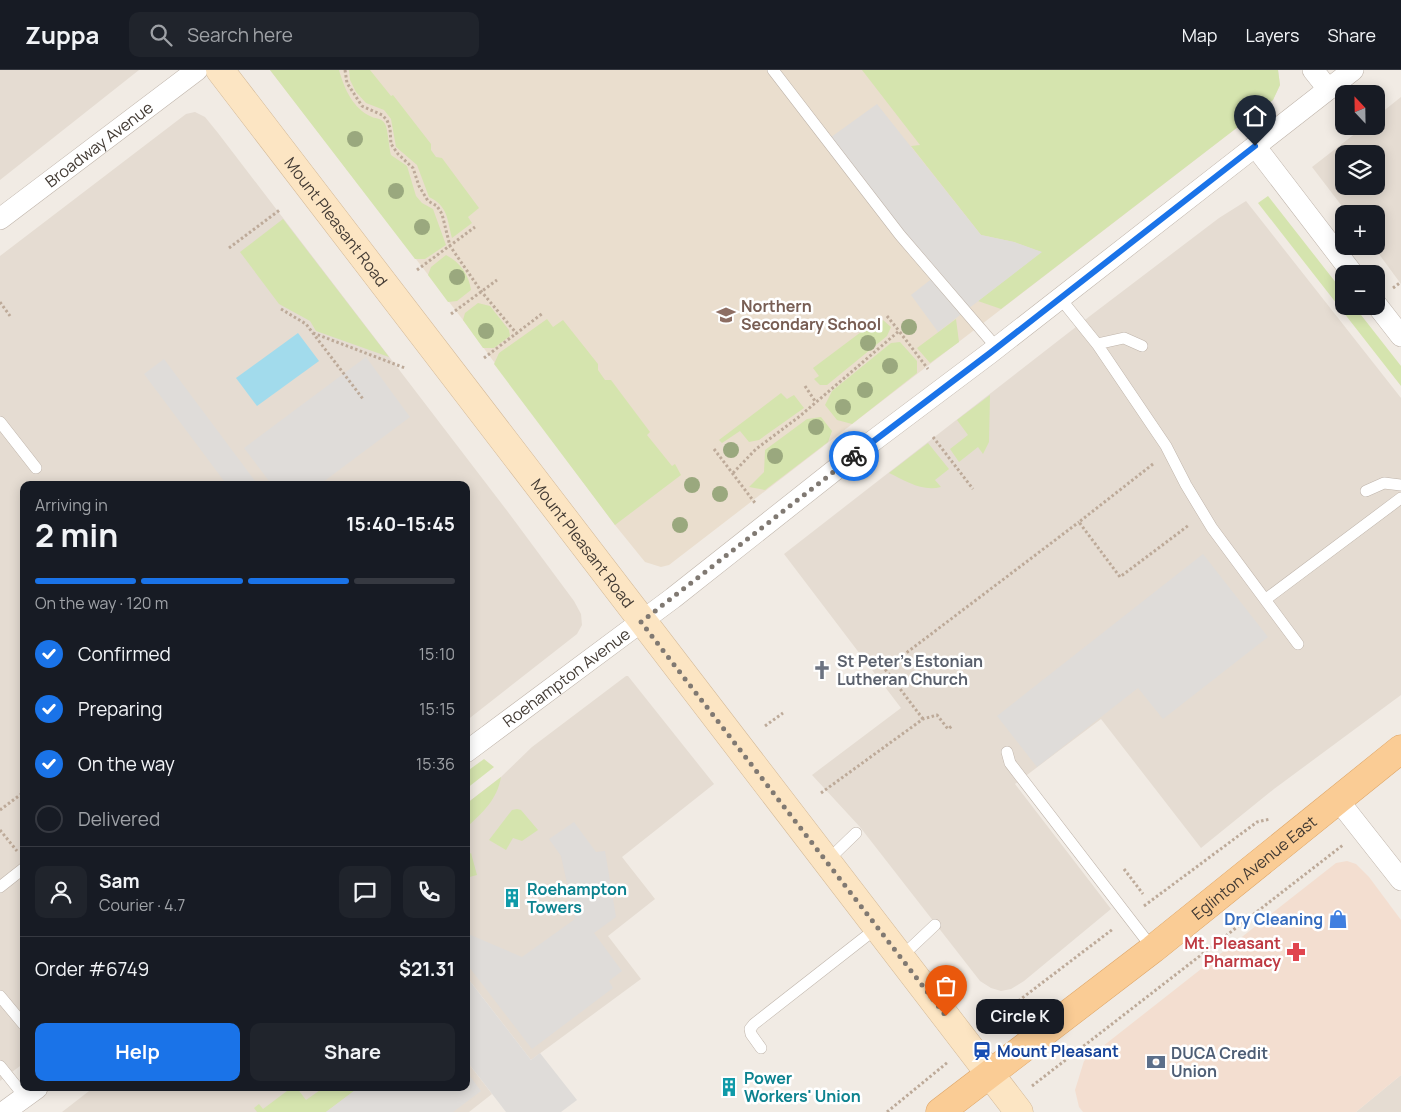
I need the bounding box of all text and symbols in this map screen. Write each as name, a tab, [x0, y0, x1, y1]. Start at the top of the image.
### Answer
search box	[129, 12, 479, 57]
text: Zuppa	[25, 18, 99, 51]
icon: search	[147, 21, 175, 49]
text: Search here	[187, 22, 293, 48]
text: Map	[1182, 23, 1217, 47]
text: Layers	[1245, 23, 1299, 47]
text: Share	[1327, 23, 1376, 47]
north arrow	[1335, 85, 1385, 135]
map controls	[1335, 85, 1385, 315]
pin	[1234, 95, 1276, 146]
street label: Broadway Avenue	[40, 96, 157, 192]
icon: home	[1241, 102, 1269, 130]
button: layers	[1335, 145, 1385, 195]
street label: Mount Pleasant Road	[280, 152, 393, 291]
button: +	[1335, 205, 1385, 255]
button: −	[1335, 265, 1385, 315]
place label: Northern Secondary School	[741, 295, 881, 335]
school or university icon: Northern Secondary School	[715, 304, 737, 326]
courier	[829, 431, 879, 481]
icon: bike	[840, 442, 868, 470]
street label: Mount Pleasant Road	[526, 474, 639, 612]
text: Arriving in	[35, 494, 108, 516]
text: 15:40–15:45	[346, 511, 455, 537]
text: 2 min	[35, 513, 118, 557]
text: On the way · 120 m	[35, 592, 168, 614]
street label: Roehampton Avenue	[498, 623, 634, 732]
icon: check	[35, 640, 63, 668]
text: Confirmed	[78, 641, 171, 667]
text: 15:10	[419, 643, 455, 665]
place label: St Peter's Estonian Lutheran Church	[837, 650, 983, 690]
church icon: St Peter's Estonian Lutheran Church	[811, 659, 833, 681]
icon: check	[35, 695, 63, 723]
text: Preparing	[78, 696, 163, 722]
text: 15:15	[419, 698, 455, 720]
icon: check	[35, 750, 63, 778]
text: On the way	[78, 751, 175, 777]
text: 15:36	[416, 753, 455, 775]
text: Delivered	[78, 806, 160, 832]
street label: Eglinton Avenue East	[1187, 810, 1321, 925]
button: person	[35, 866, 87, 918]
button: chat	[339, 866, 391, 918]
button: phone	[403, 866, 455, 918]
text: Sam	[99, 868, 140, 894]
place label: Roehampton Towers	[527, 878, 627, 918]
building icon: Roehampton Towers	[501, 887, 523, 909]
text: Courier · 4.7	[99, 894, 185, 916]
place label: Dry Cleaning	[1224, 908, 1323, 930]
shop icon: Dry Cleaning	[1327, 908, 1349, 930]
place label: Mt. Pleasant Pharmacy	[1184, 932, 1281, 972]
pharmacy icon: Mt. Pleasant Pharmacy	[1285, 941, 1307, 963]
text: Order #6749	[35, 956, 149, 982]
text: $21.31	[399, 956, 455, 982]
pin	[925, 965, 967, 1016]
icon: bag	[932, 972, 960, 1000]
callout: Circle K	[976, 998, 1064, 1034]
text: Circle K	[990, 1005, 1050, 1027]
button: Help	[35, 1023, 240, 1081]
button: Share	[250, 1023, 455, 1081]
station icon: Mount Pleasant	[971, 1040, 993, 1062]
place label: Mount Pleasant	[997, 1040, 1119, 1062]
place label: DUCA Credit Union	[1171, 1042, 1268, 1082]
bank icon: DUCA Credit Union	[1145, 1051, 1167, 1073]
place label: Power Workers' Union	[744, 1067, 861, 1107]
building icon: Power Workers' Union	[718, 1076, 740, 1098]

